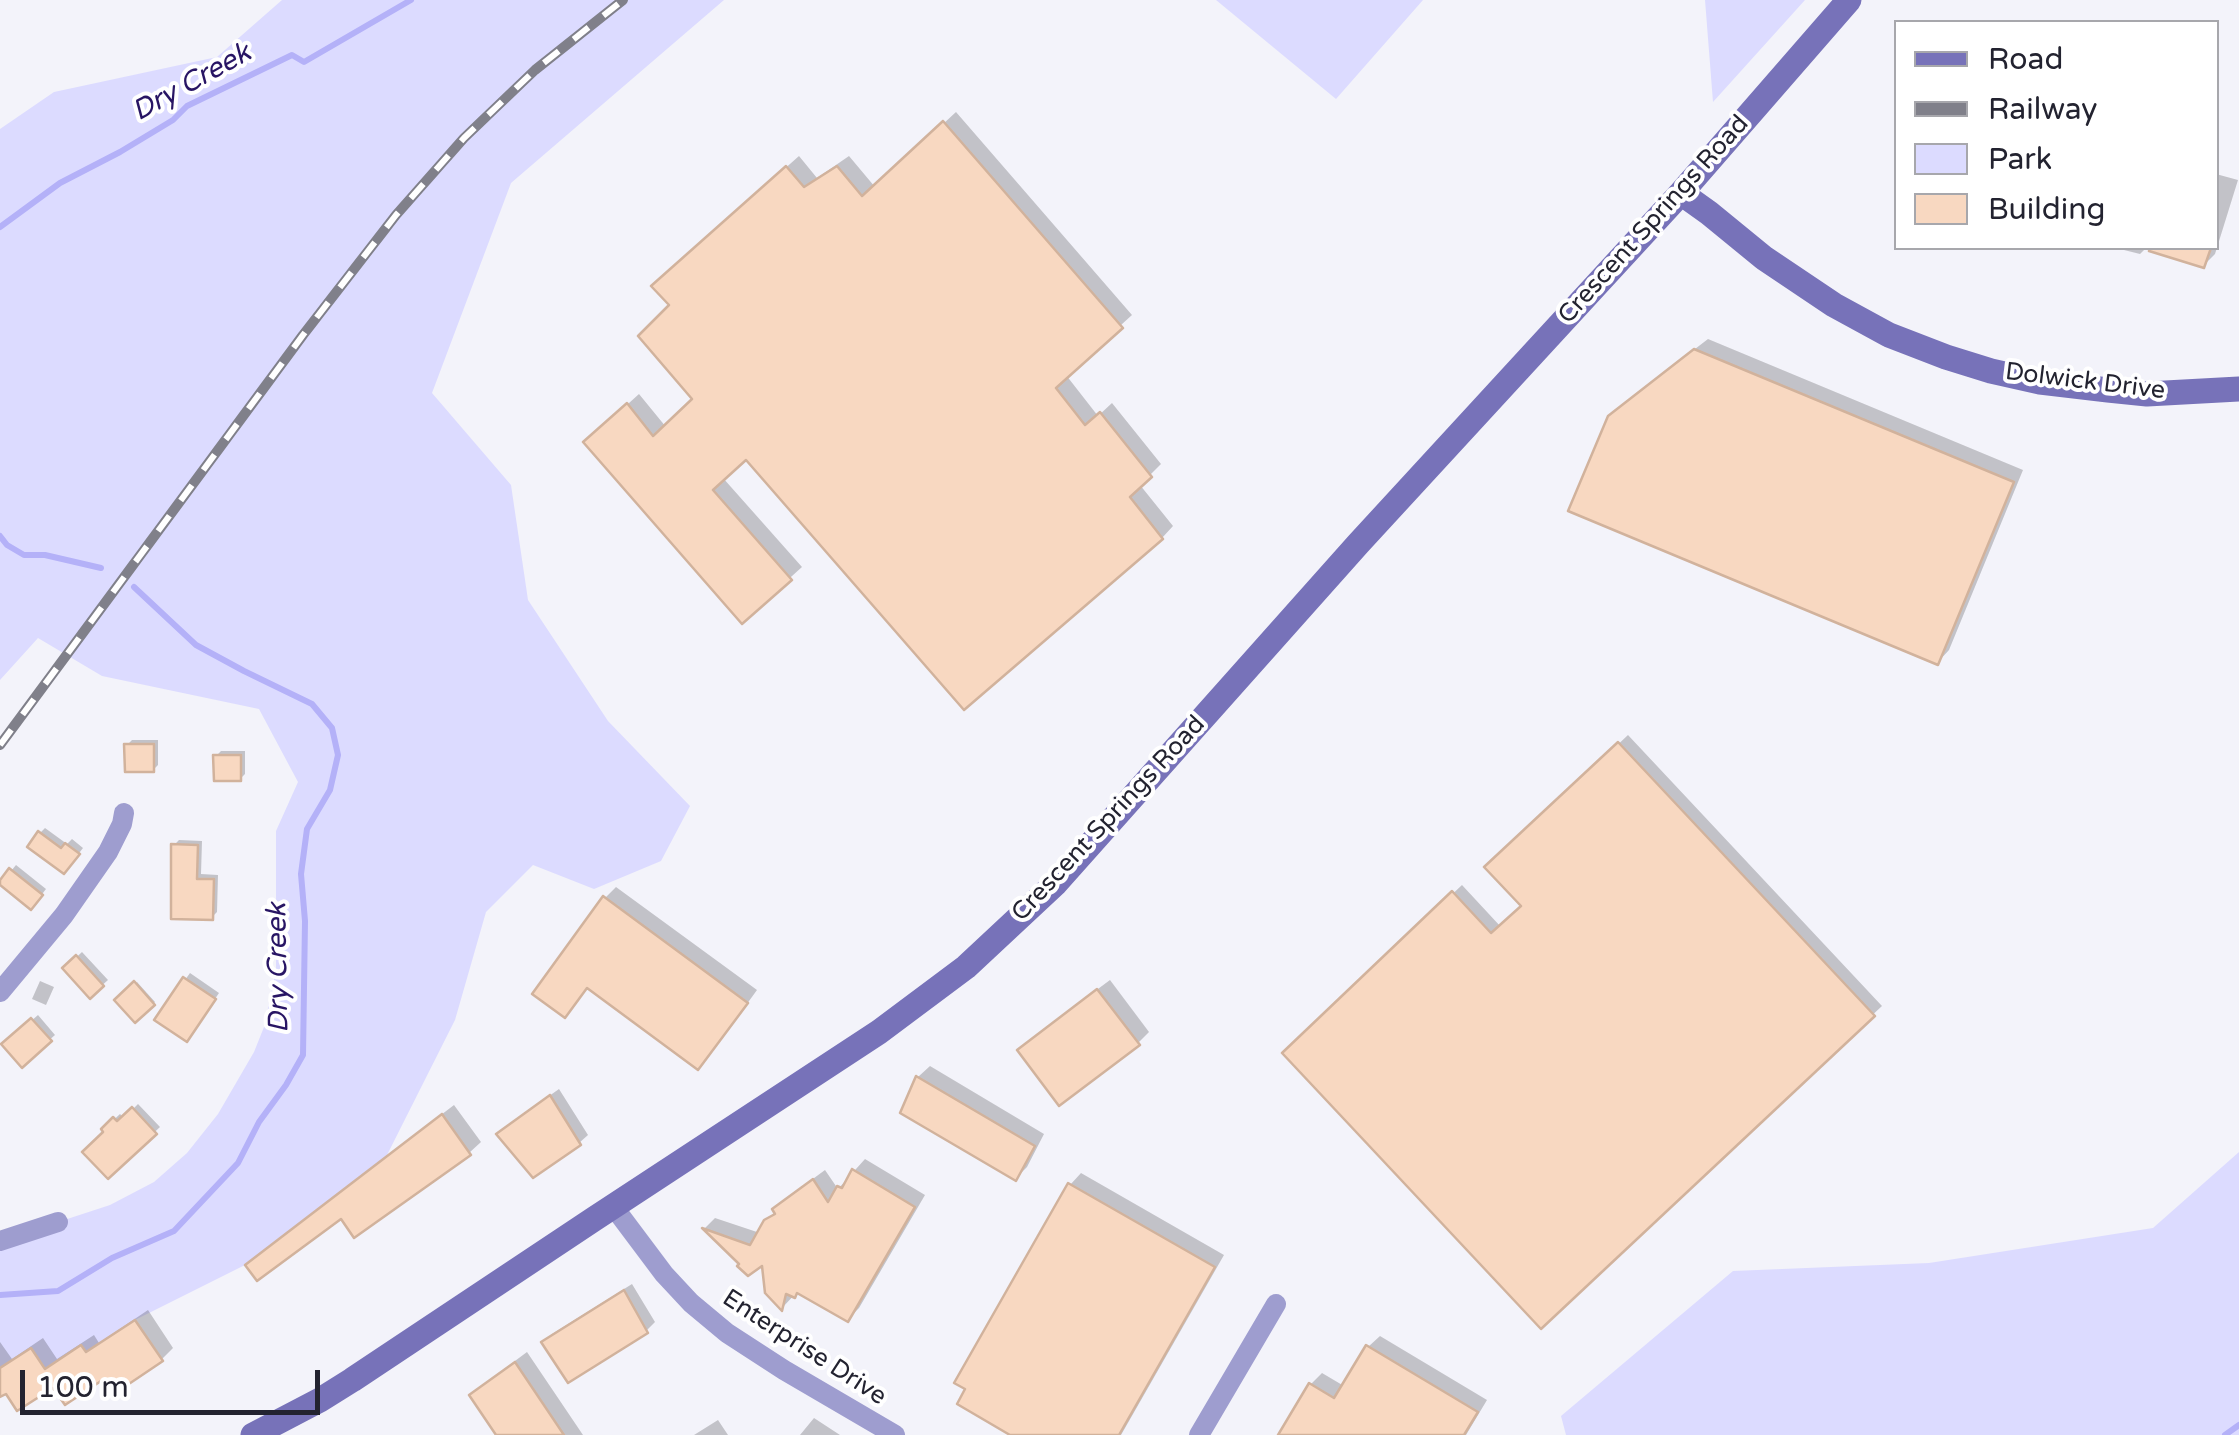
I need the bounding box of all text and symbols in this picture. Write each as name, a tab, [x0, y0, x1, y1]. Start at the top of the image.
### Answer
legend	[1894, 20, 2219, 250]
water label: Dry Creek	[127, 37, 257, 129]
text: Road	[1988, 41, 2063, 78]
text: Railway	[1988, 91, 2097, 128]
street label: Crescent Springs Road	[1553, 110, 1755, 330]
text: Park	[1988, 141, 2052, 178]
text: Building	[1988, 191, 2105, 228]
street label: Dolwick Drive	[2003, 357, 2167, 407]
street label: Crescent Springs Road	[1006, 710, 1212, 928]
water label: Dry Creek	[261, 903, 297, 1033]
street label: Enterprise Drive	[716, 1284, 892, 1412]
scale bar	[25, 1350, 325, 1412]
text: 100 m	[37, 1369, 129, 1406]

